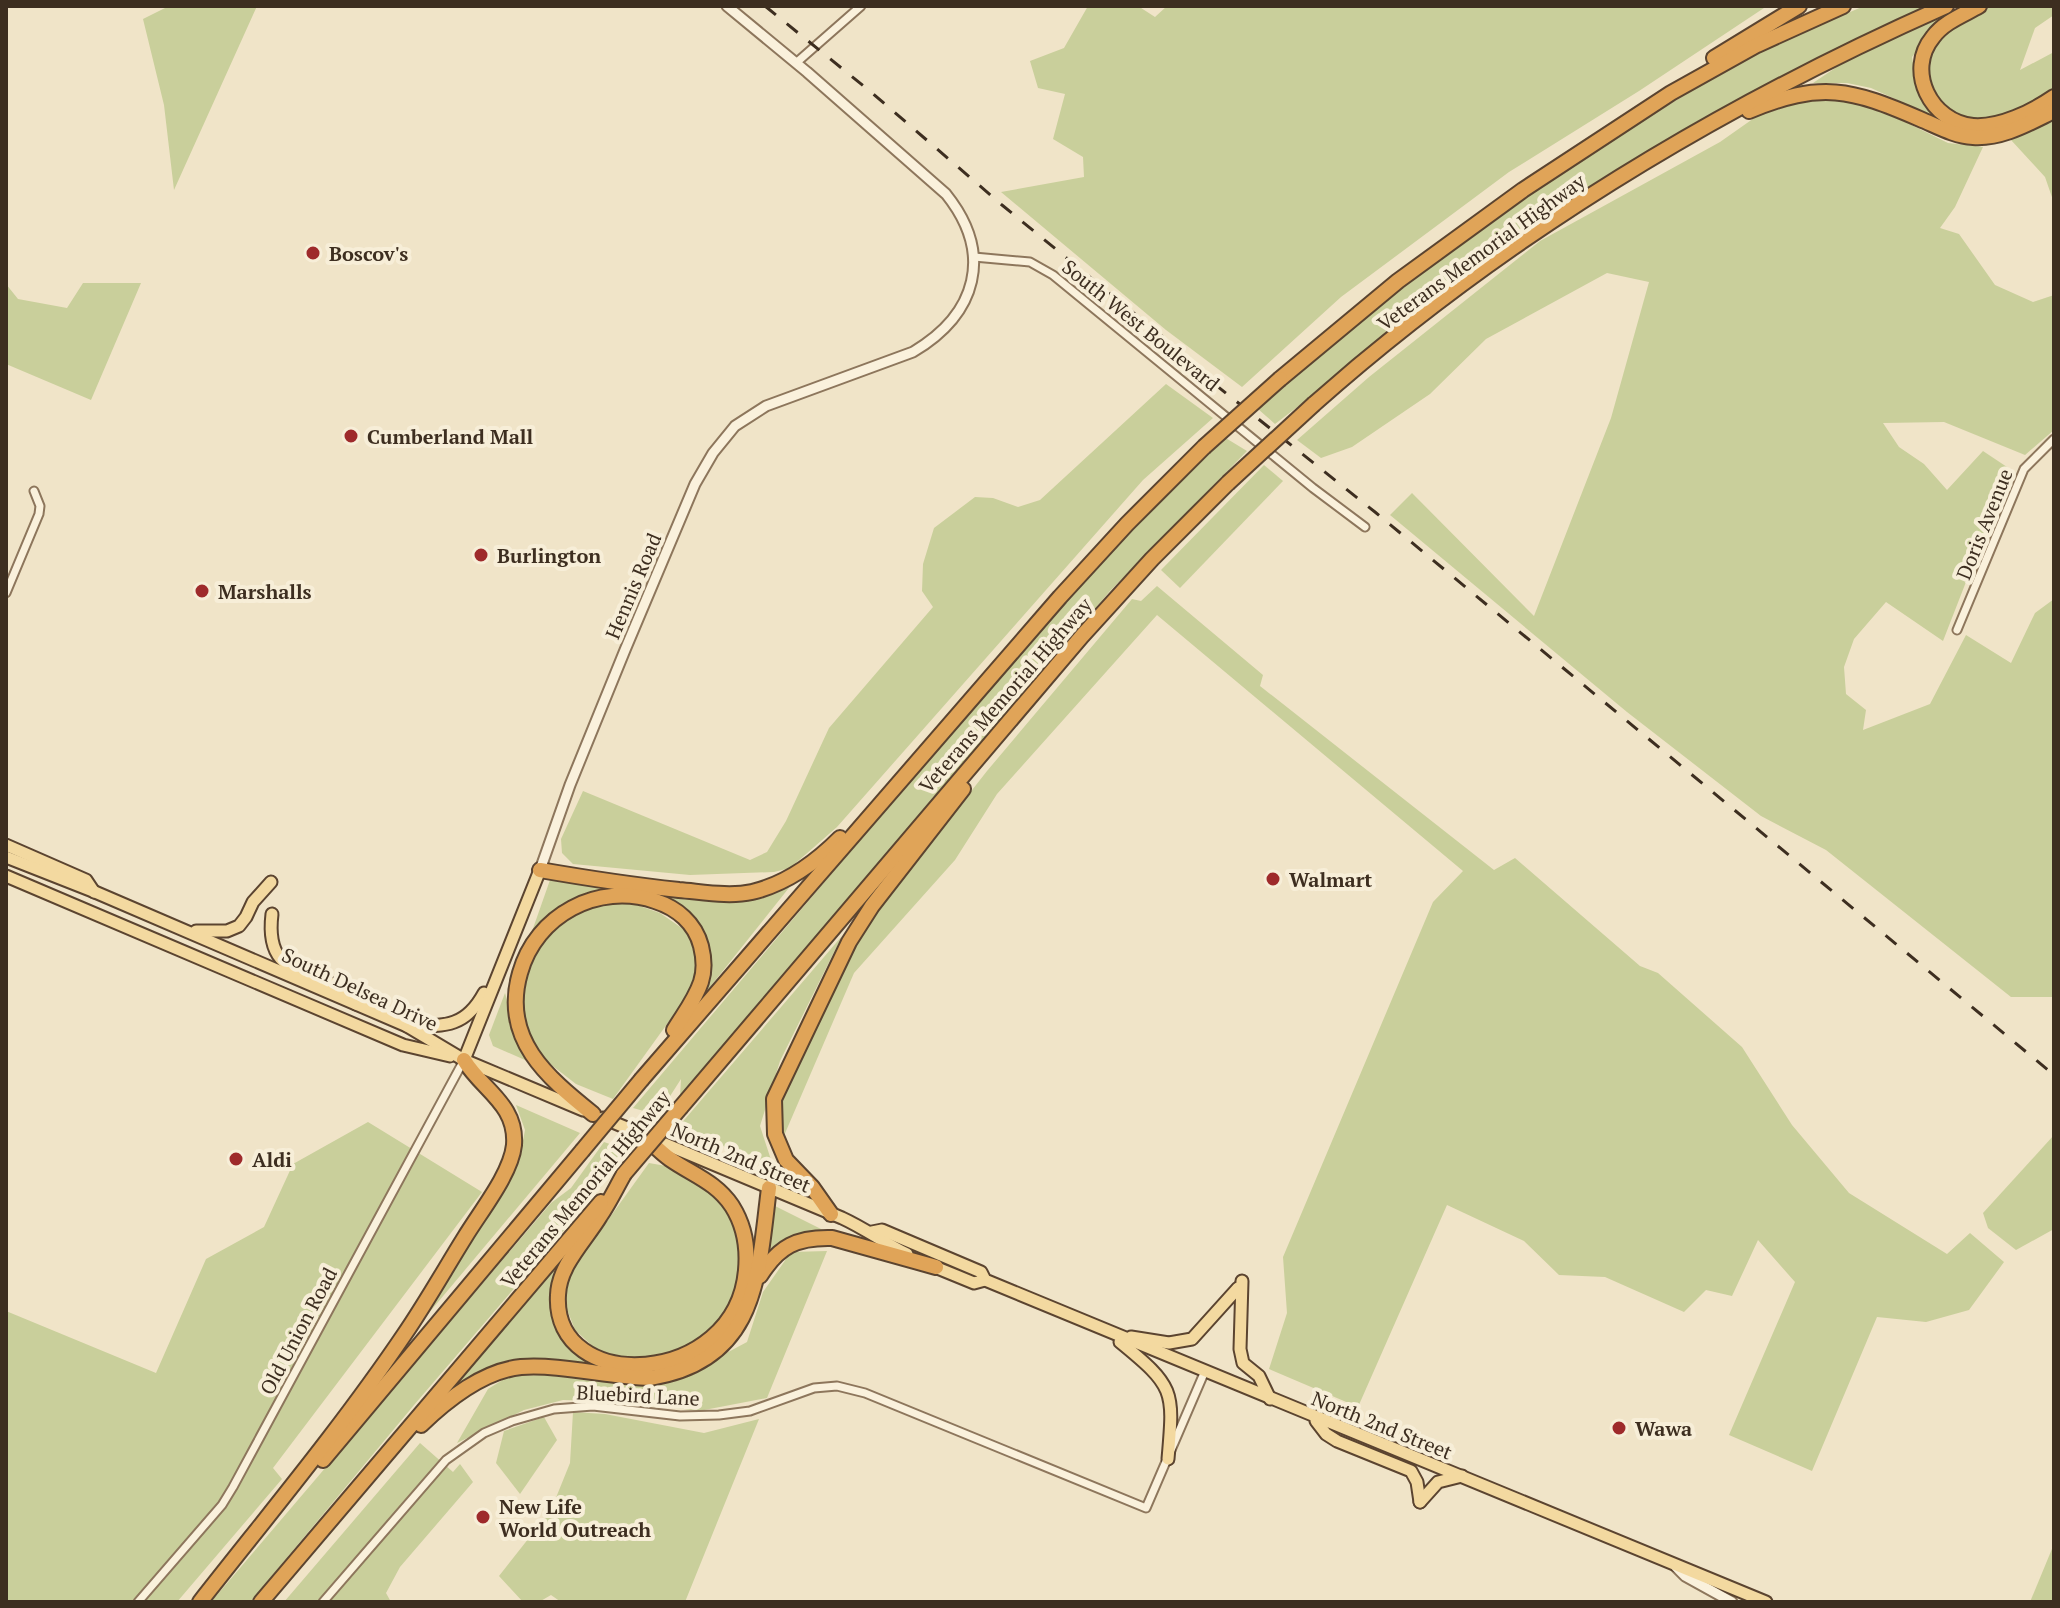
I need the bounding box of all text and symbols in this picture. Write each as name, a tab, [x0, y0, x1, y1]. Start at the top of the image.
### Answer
street label: Veterans Memorial Highway	[1372, 167, 1591, 337]
place label: Boscov's	[329, 240, 408, 267]
marker: Boscov's	[304, 244, 322, 262]
street label: South West Boulevard	[1057, 253, 1225, 397]
place label: Cumberland Mall	[367, 423, 533, 450]
marker: Cumberland Mall	[342, 427, 360, 445]
street label: Doris Avenue	[1949, 464, 2019, 584]
street label: Hennis Road	[599, 529, 667, 643]
place label: Burlington	[497, 542, 601, 569]
marker: Burlington	[472, 546, 490, 564]
place label: Marshalls	[218, 578, 312, 605]
marker: Marshalls	[193, 582, 211, 600]
street label: Veterans Memorial Highway	[913, 591, 1098, 798]
place label: Walmart	[1289, 866, 1372, 893]
marker: Walmart	[1264, 870, 1282, 888]
street label: South Delsea Drive	[278, 941, 442, 1037]
street label: Veterans Memorial Highway	[494, 1084, 676, 1294]
street label: North 2nd Street	[667, 1115, 816, 1199]
place label: Aldi	[252, 1146, 292, 1173]
marker: Aldi	[227, 1150, 245, 1168]
street label: Old Union Road	[253, 1263, 343, 1399]
street label: Bluebird Lane	[576, 1378, 700, 1412]
street label: North 2nd Street	[1308, 1385, 1457, 1466]
place label: Wawa	[1635, 1415, 1692, 1442]
marker: Wawa	[1610, 1419, 1628, 1437]
place label: New Life World Outreach	[499, 1493, 651, 1543]
marker: New Life World Outreach	[474, 1508, 492, 1526]

